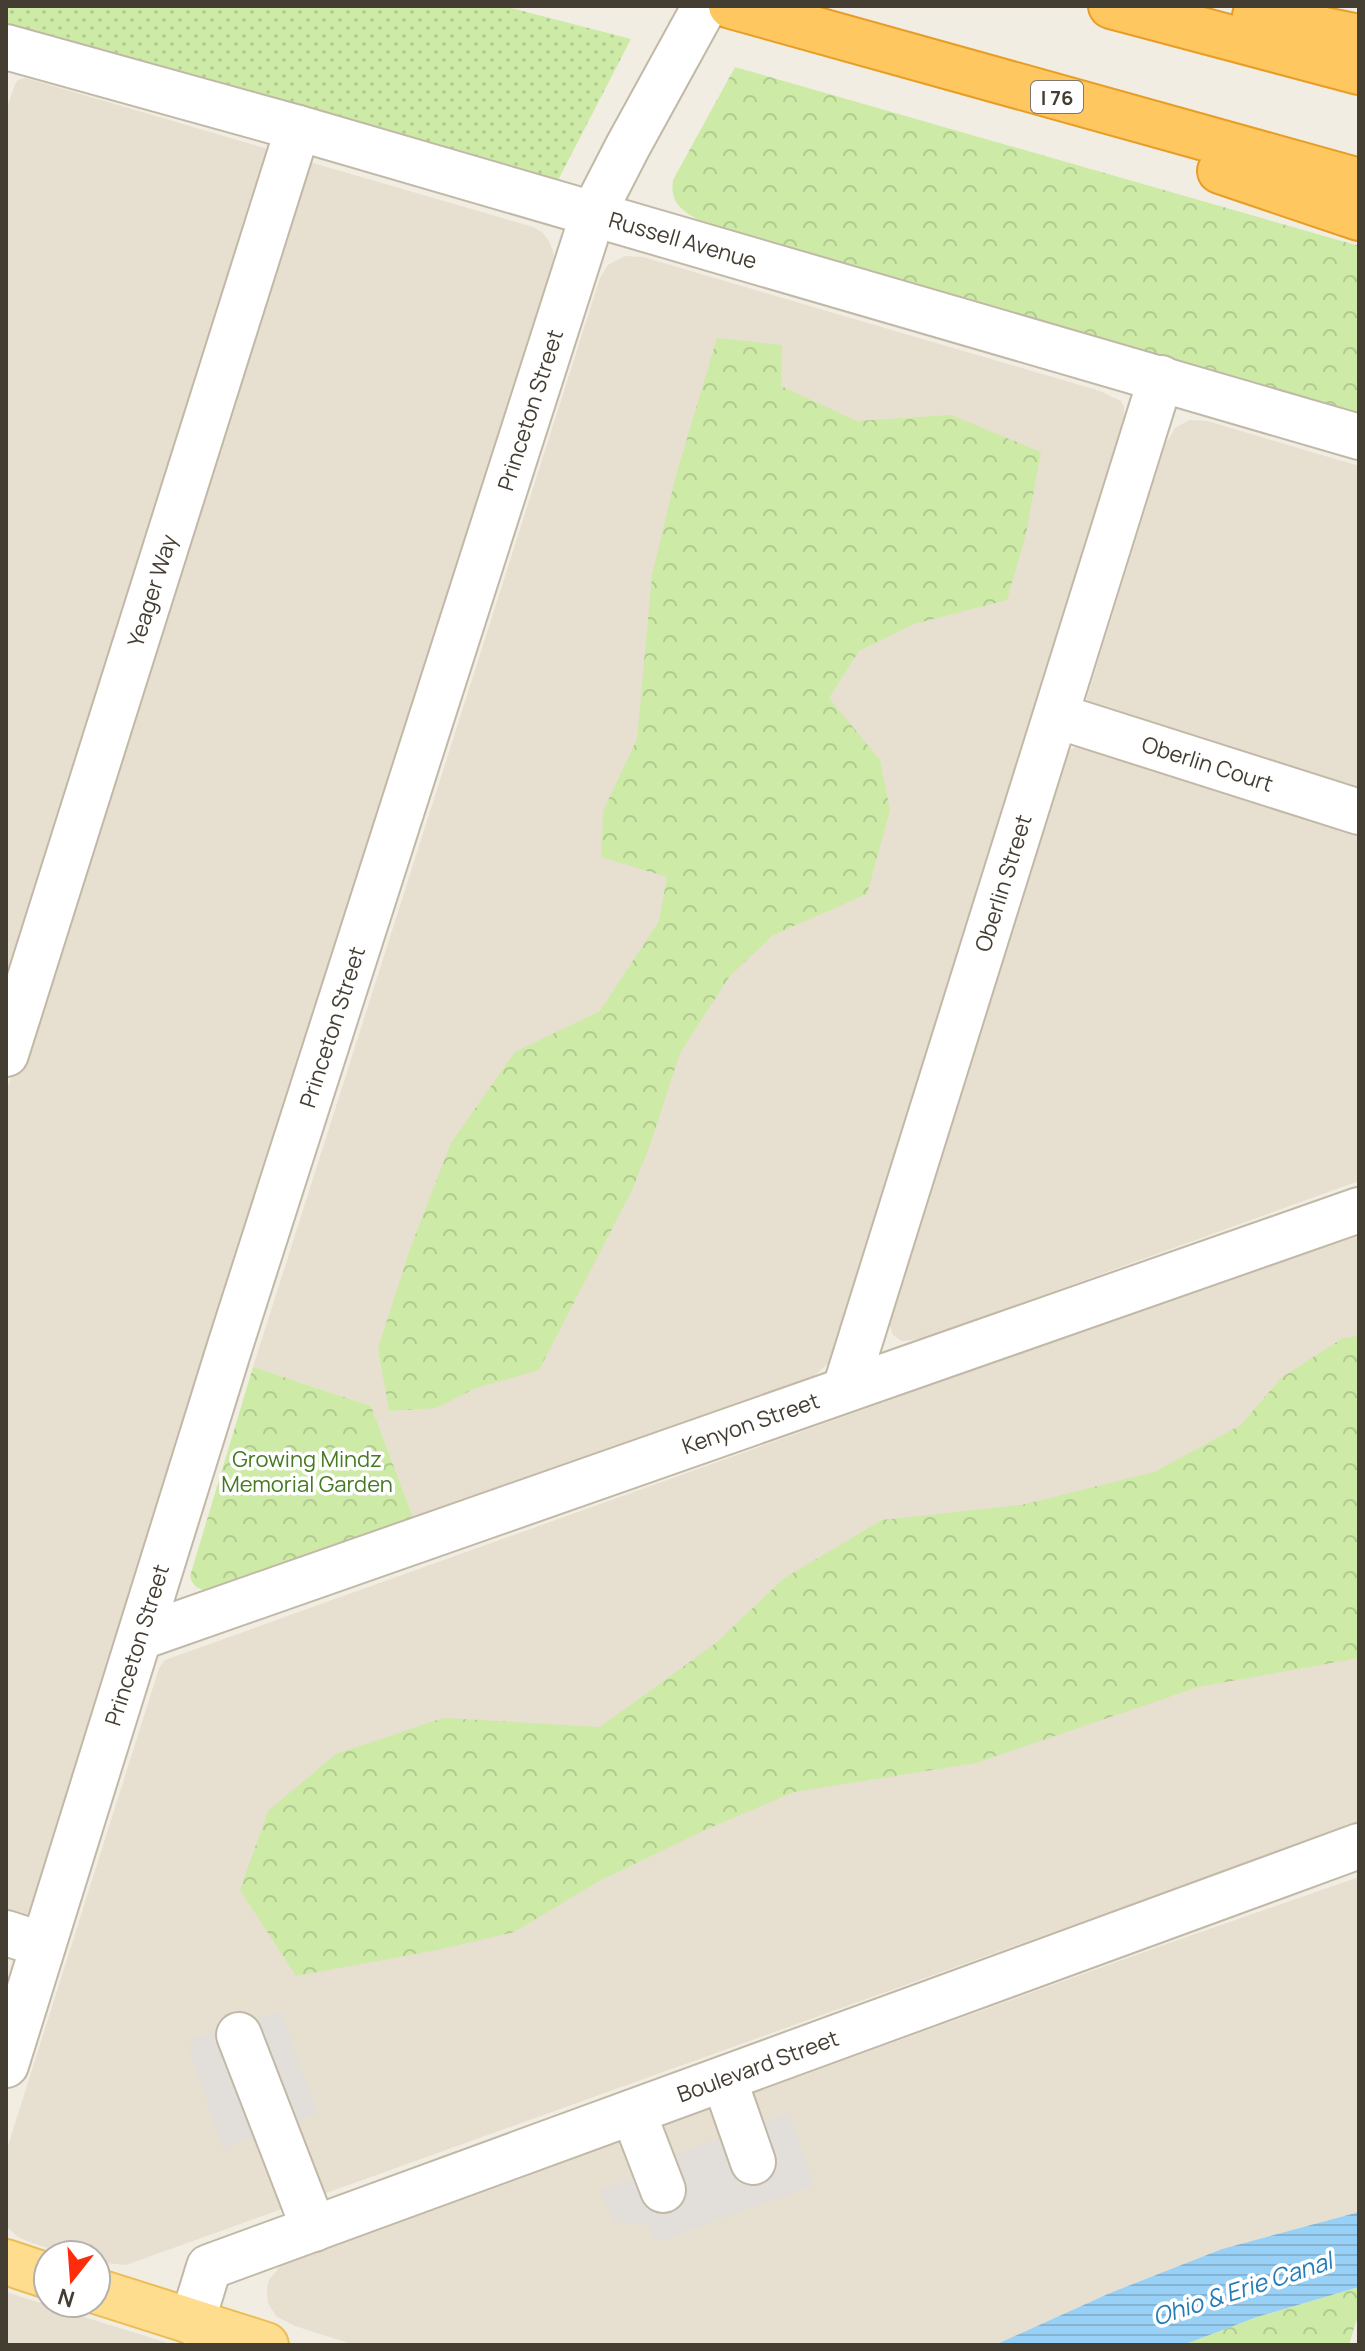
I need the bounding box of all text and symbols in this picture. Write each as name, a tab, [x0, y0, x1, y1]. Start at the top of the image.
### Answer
road number: I 76	[1031, 81, 1083, 113]
street label: Russell Avenue	[605, 204, 761, 276]
street label: Princeton Street	[490, 325, 570, 494]
street label: Yeager Way	[120, 530, 184, 650]
street label: Oberlin Court	[1138, 729, 1277, 799]
street label: Oberlin Street	[968, 811, 1039, 955]
street label: Princeton Street	[292, 943, 372, 1111]
street label: Kenyon Street	[678, 1385, 824, 1461]
park label: Growing Mindz Memorial Garden	[221, 1444, 393, 1499]
street label: Princeton Street	[98, 1560, 176, 1729]
street label: Boulevard Street	[673, 2023, 843, 2109]
north arrow	[32, 2239, 112, 2319]
water label: Ohio & Erie Canal	[1148, 2242, 1339, 2333]
text: N	[54, 2281, 78, 2315]

